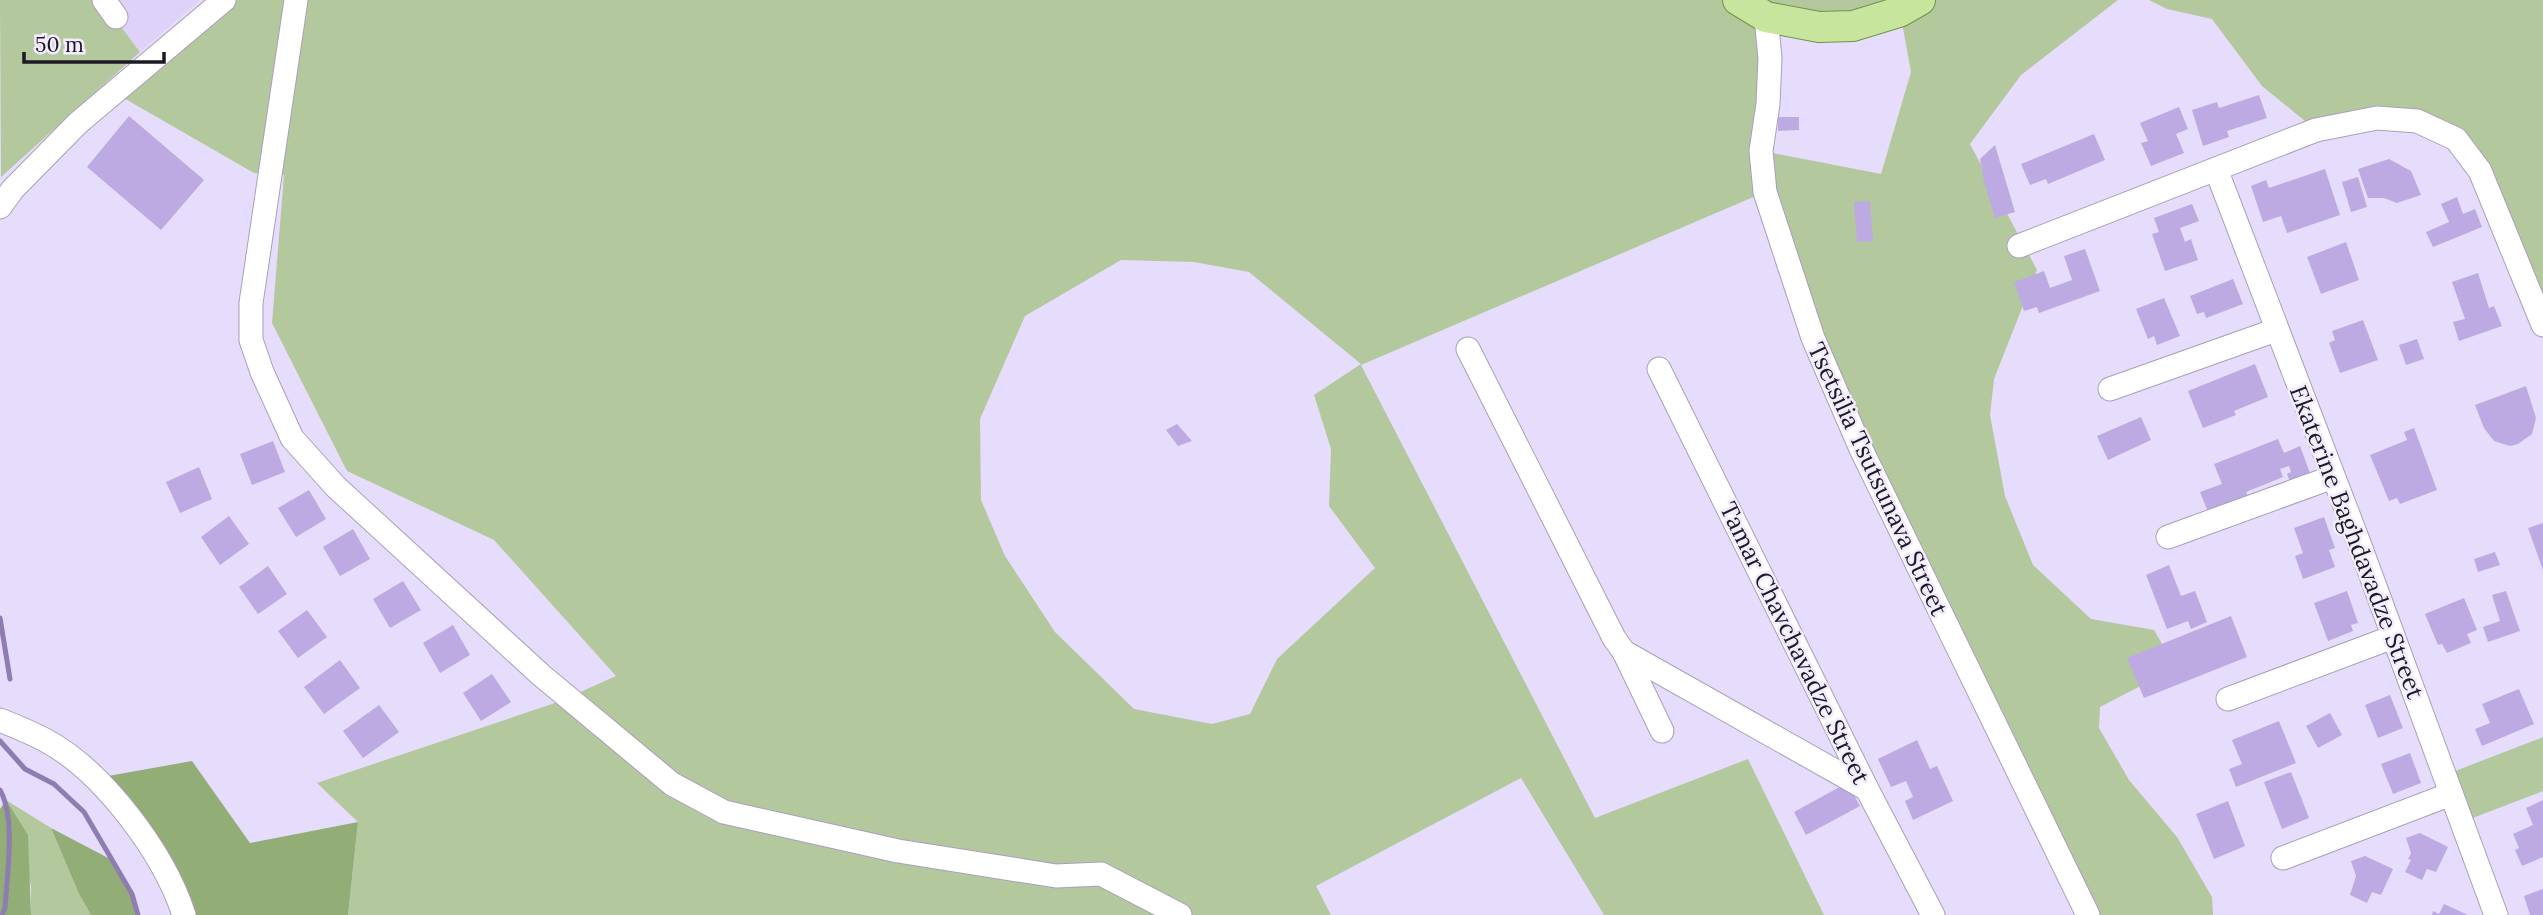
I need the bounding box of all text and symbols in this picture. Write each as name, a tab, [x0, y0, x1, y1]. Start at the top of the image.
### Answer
scale bar	[24, 21, 164, 65]
text: 50 m	[35, 31, 84, 58]
street label: Tsetsilia Tsutsunava Street	[1801, 337, 1955, 621]
street label: Ekaterine Baghdavadze Street	[2283, 381, 2431, 704]
street label: Tamar Chavchavadze Street	[1713, 497, 1877, 790]

